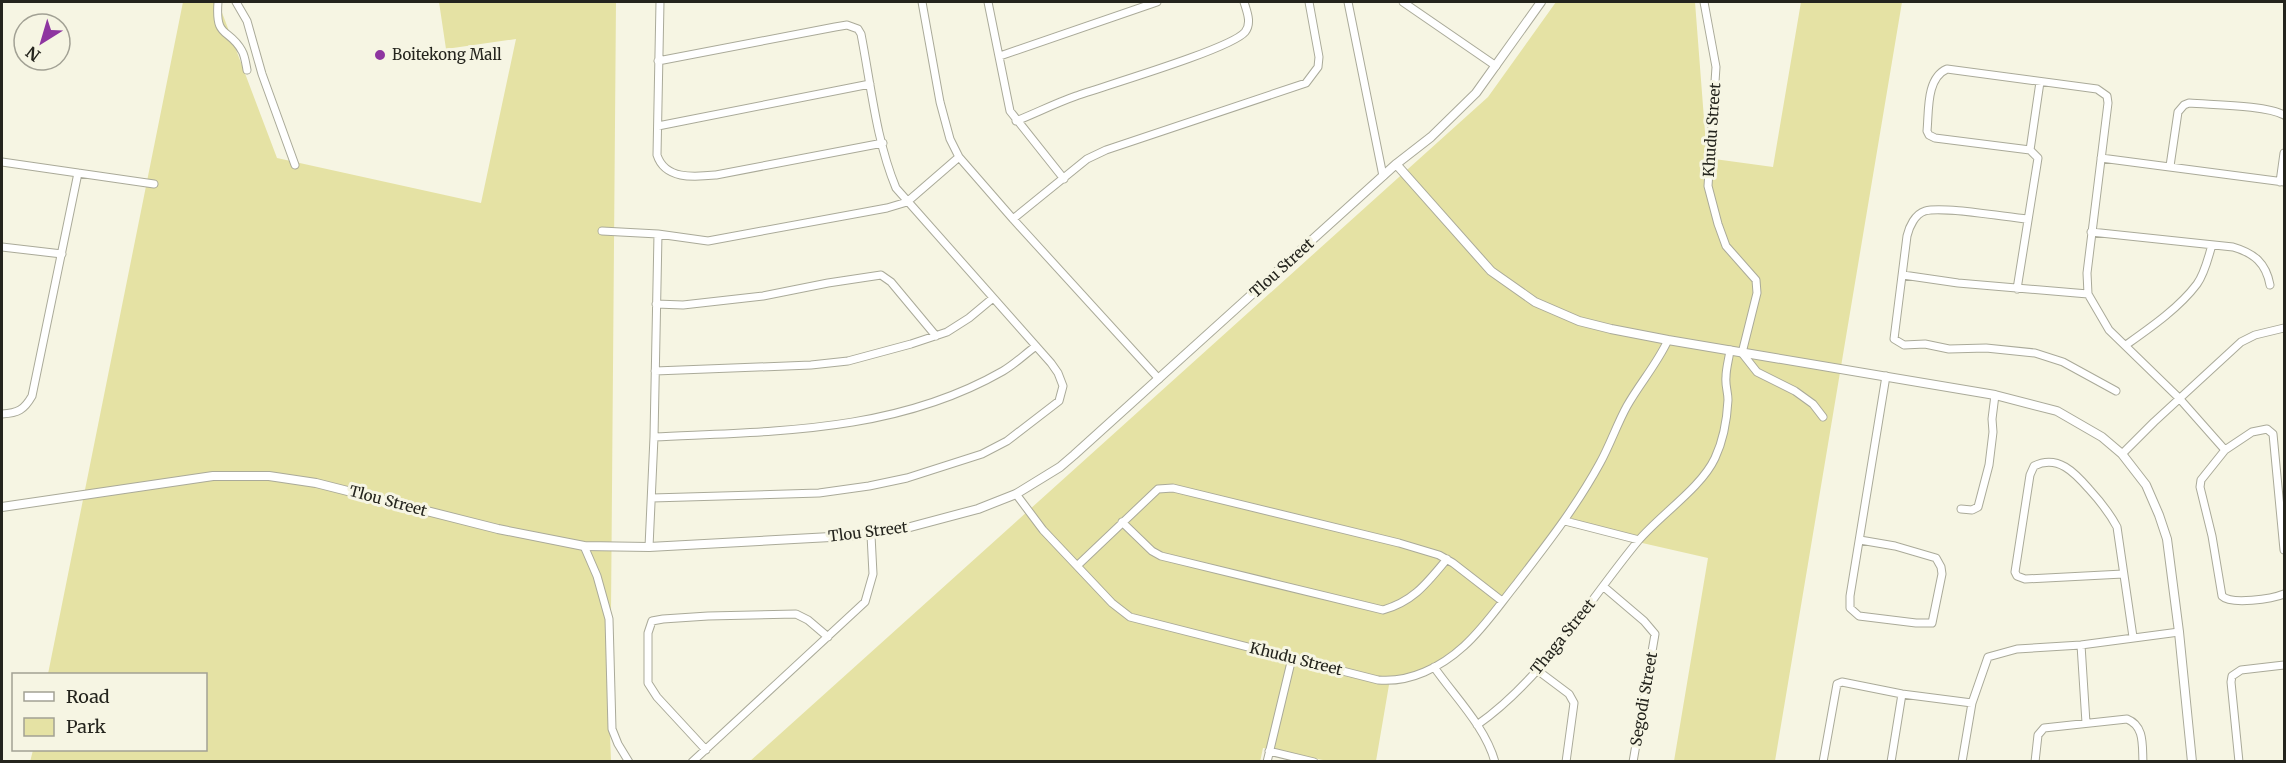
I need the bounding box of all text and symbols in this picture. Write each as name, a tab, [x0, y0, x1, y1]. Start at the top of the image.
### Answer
north arrow	[12, 12, 72, 72]
text: N	[22, 42, 44, 66]
place label: Boitekong Mall	[392, 45, 502, 64]
marker: Boitekong Mall	[373, 48, 387, 62]
street label: Khudu Street	[1699, 82, 1724, 178]
street label: Tlou Street	[1246, 234, 1318, 301]
street label: Tlou Street	[347, 481, 429, 520]
street label: Tlou Street	[827, 517, 909, 546]
street label: Thaga Street	[1526, 595, 1599, 678]
street label: Khudu Street	[1248, 638, 1344, 679]
street label: Segodi Street	[1626, 650, 1661, 748]
legend	[12, 673, 207, 751]
text: Road	[66, 685, 110, 708]
text: Park	[66, 715, 107, 738]

